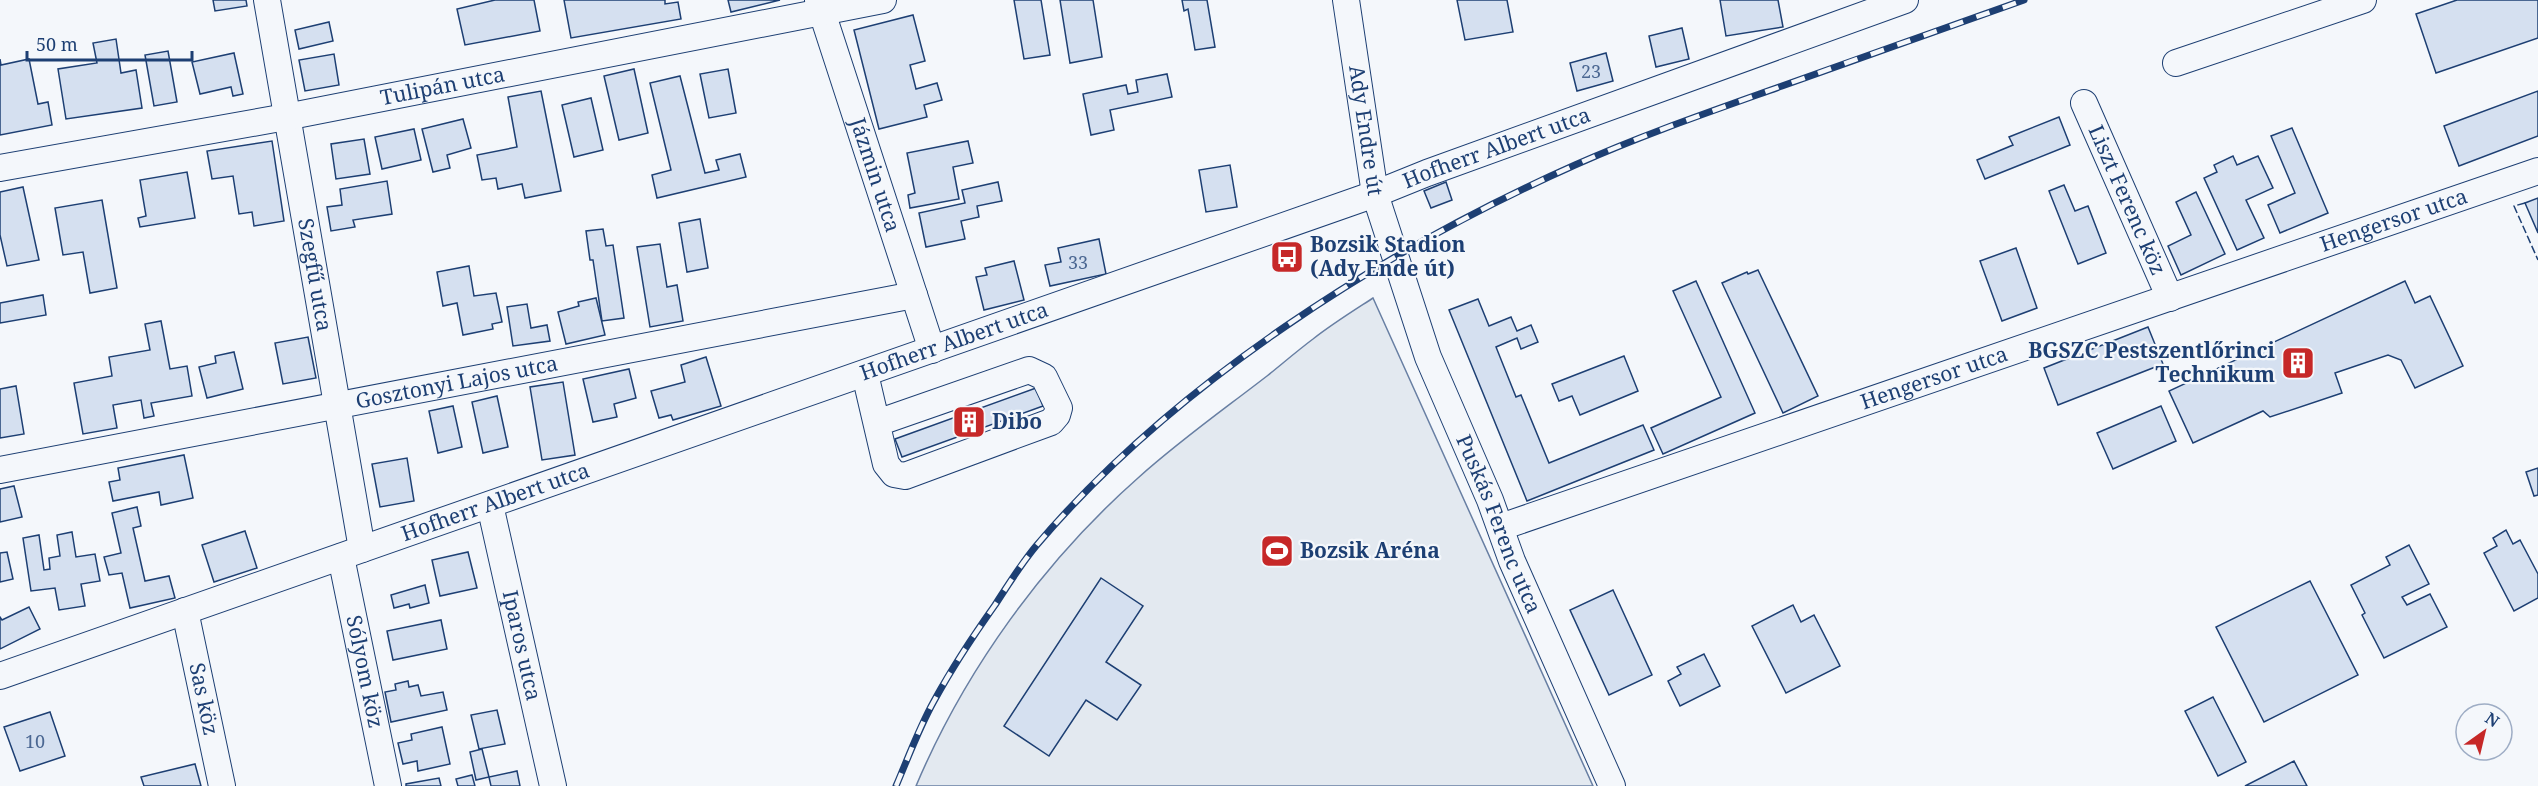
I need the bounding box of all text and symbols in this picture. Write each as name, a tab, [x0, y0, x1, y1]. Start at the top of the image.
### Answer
scale bar	[27, 24, 192, 62]
text: 50 m	[36, 32, 78, 56]
street label: Tulipán utca	[378, 59, 507, 111]
house number: 23	[1581, 59, 1601, 83]
street label: Ady Endre út	[1343, 63, 1390, 198]
street label: Hofherr Albert utca	[1398, 100, 1594, 194]
street label: Jázmin utca	[844, 113, 908, 235]
street label: Liszt Ferenc köz	[2082, 120, 2173, 279]
street label: Hengersor utca	[2316, 181, 2471, 258]
street label: Szegfű utca	[292, 216, 339, 333]
place label: Bozsik Stadion (Ady Ende út)	[1310, 230, 1466, 282]
bus stop icon: Bozsik Stadion (Ady Ende út)	[1269, 239, 1305, 275]
house number: 33	[1068, 250, 1088, 274]
street label: Hofherr Albert utca	[856, 295, 1052, 387]
place label: BGSZC Pestszentlőrinci Technikum	[2028, 336, 2276, 388]
street label: Hengersor utca	[1857, 339, 2011, 416]
building icon: BGSZC Pestszentlőrinci Technikum	[2280, 345, 2316, 381]
street label: Gosztonyi Lajos utca	[353, 349, 560, 415]
building icon: Dibo	[951, 404, 987, 440]
place label: Dibo	[992, 407, 1042, 435]
street label: Puskás Ferenc utca	[1450, 430, 1549, 618]
street label: Hofherr Albert utca	[397, 455, 593, 547]
sports icon: Bozsik Aréna	[1259, 533, 1295, 569]
place label: Bozsik Aréna	[1300, 536, 1440, 564]
street label: Iparos utca	[497, 587, 548, 703]
street label: Sólyom köz	[340, 613, 391, 730]
street label: Sas köz	[183, 660, 226, 737]
north arrow	[2454, 702, 2514, 762]
text: N	[2481, 707, 2504, 732]
house number: 10	[25, 729, 45, 753]

